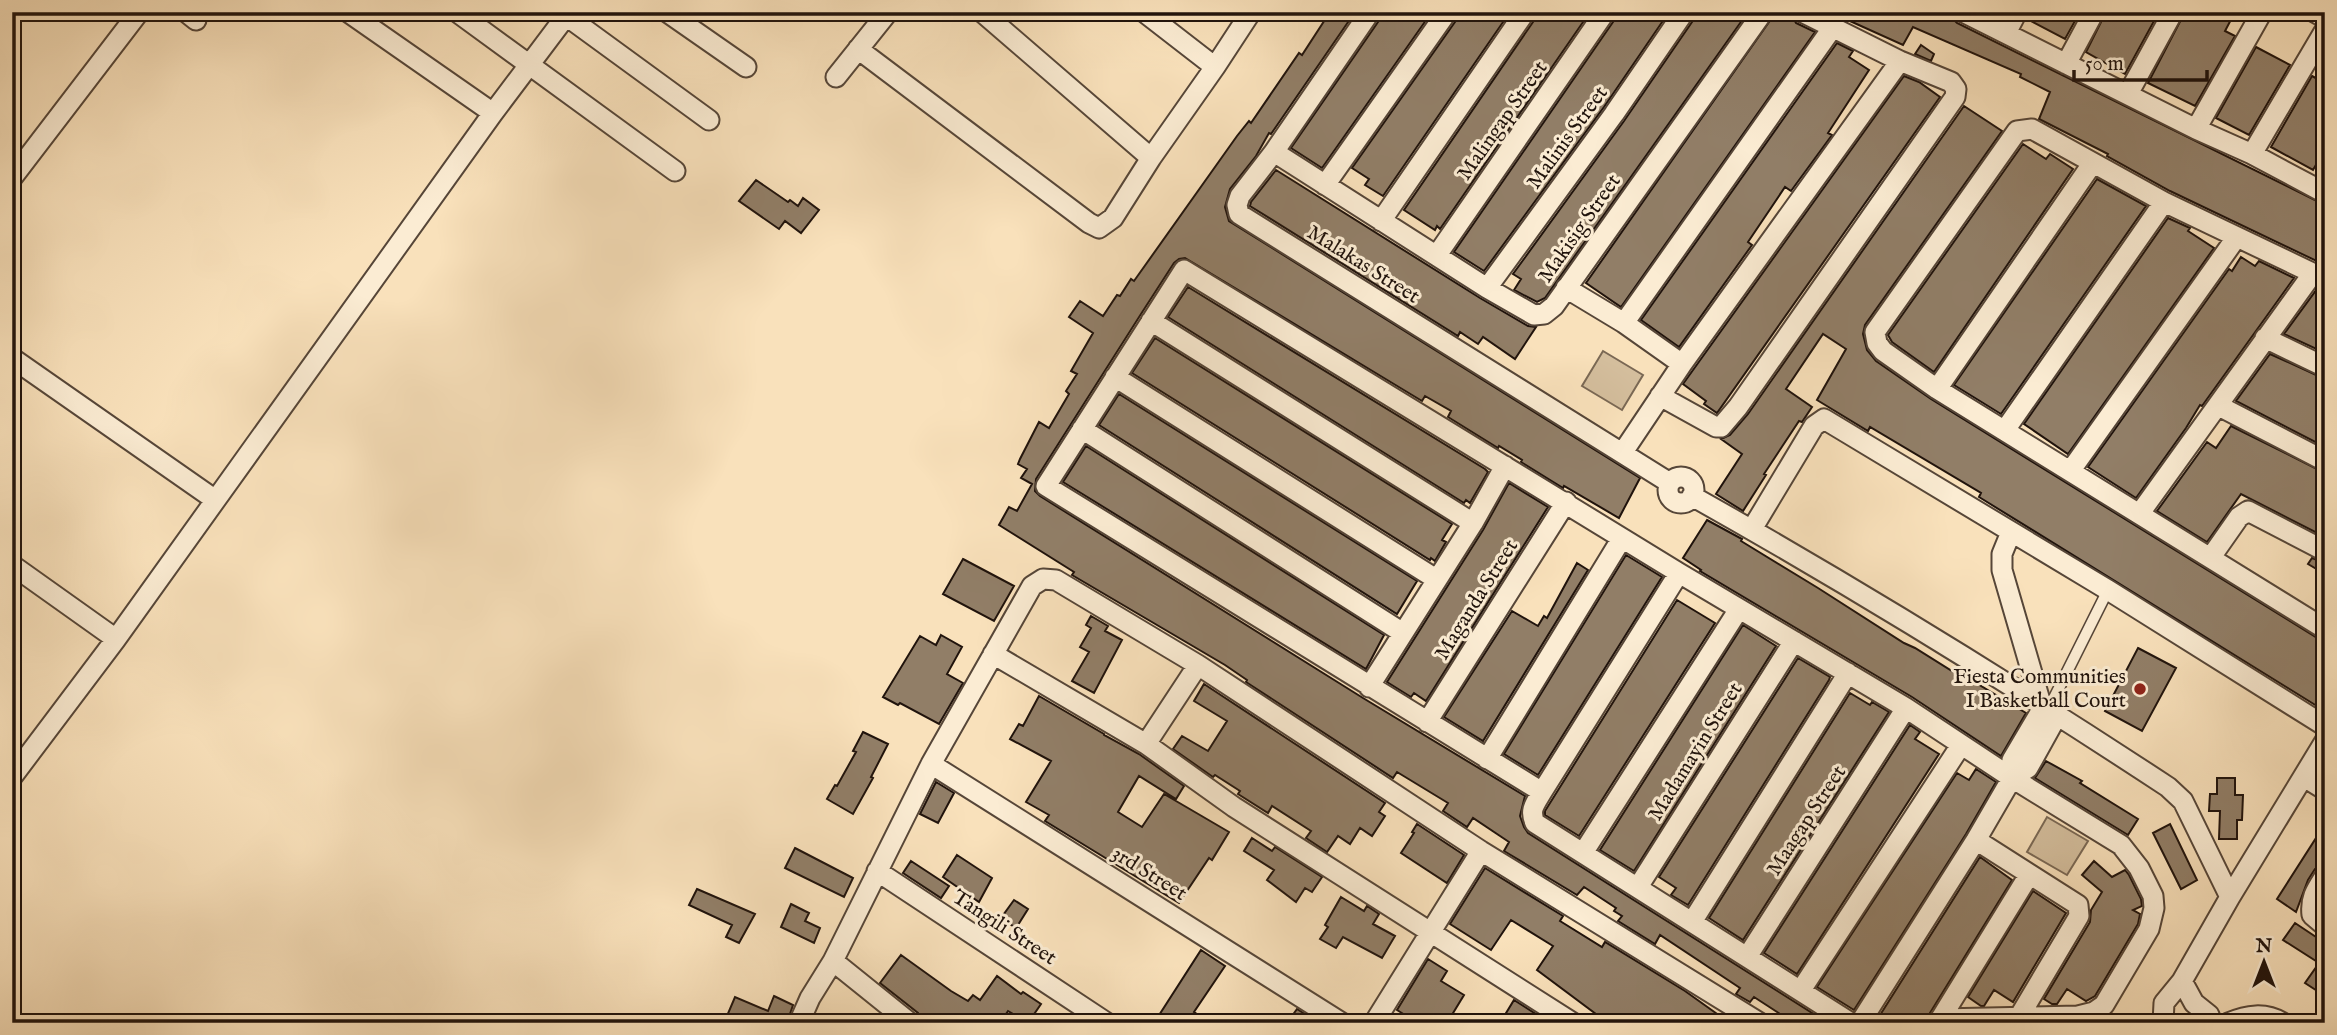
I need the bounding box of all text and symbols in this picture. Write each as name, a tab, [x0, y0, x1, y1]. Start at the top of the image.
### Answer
scale bar	[2074, 38, 2208, 82]
text: 50 m	[2085, 51, 2124, 78]
street label: Malingap Street	[1452, 56, 1554, 186]
street label: Malinis Street	[1521, 81, 1615, 195]
street label: Makisig Street	[1533, 169, 1627, 289]
street label: Malakas Street	[1302, 220, 1424, 310]
street label: Maganda Street	[1429, 535, 1525, 665]
place label: Fiesta Communities I Basketball Court	[1953, 664, 2126, 715]
street label: Madamayin Street	[1643, 678, 1749, 826]
marker: Fiesta Communities I Basketball Court	[2132, 681, 2148, 697]
street label: Maagap Street	[1761, 761, 1853, 881]
street label: 3rd Street	[1106, 840, 1192, 908]
street label: Tangili Street	[947, 884, 1061, 972]
north arrow	[2228, 926, 2298, 996]
text: N	[2255, 935, 2273, 959]

